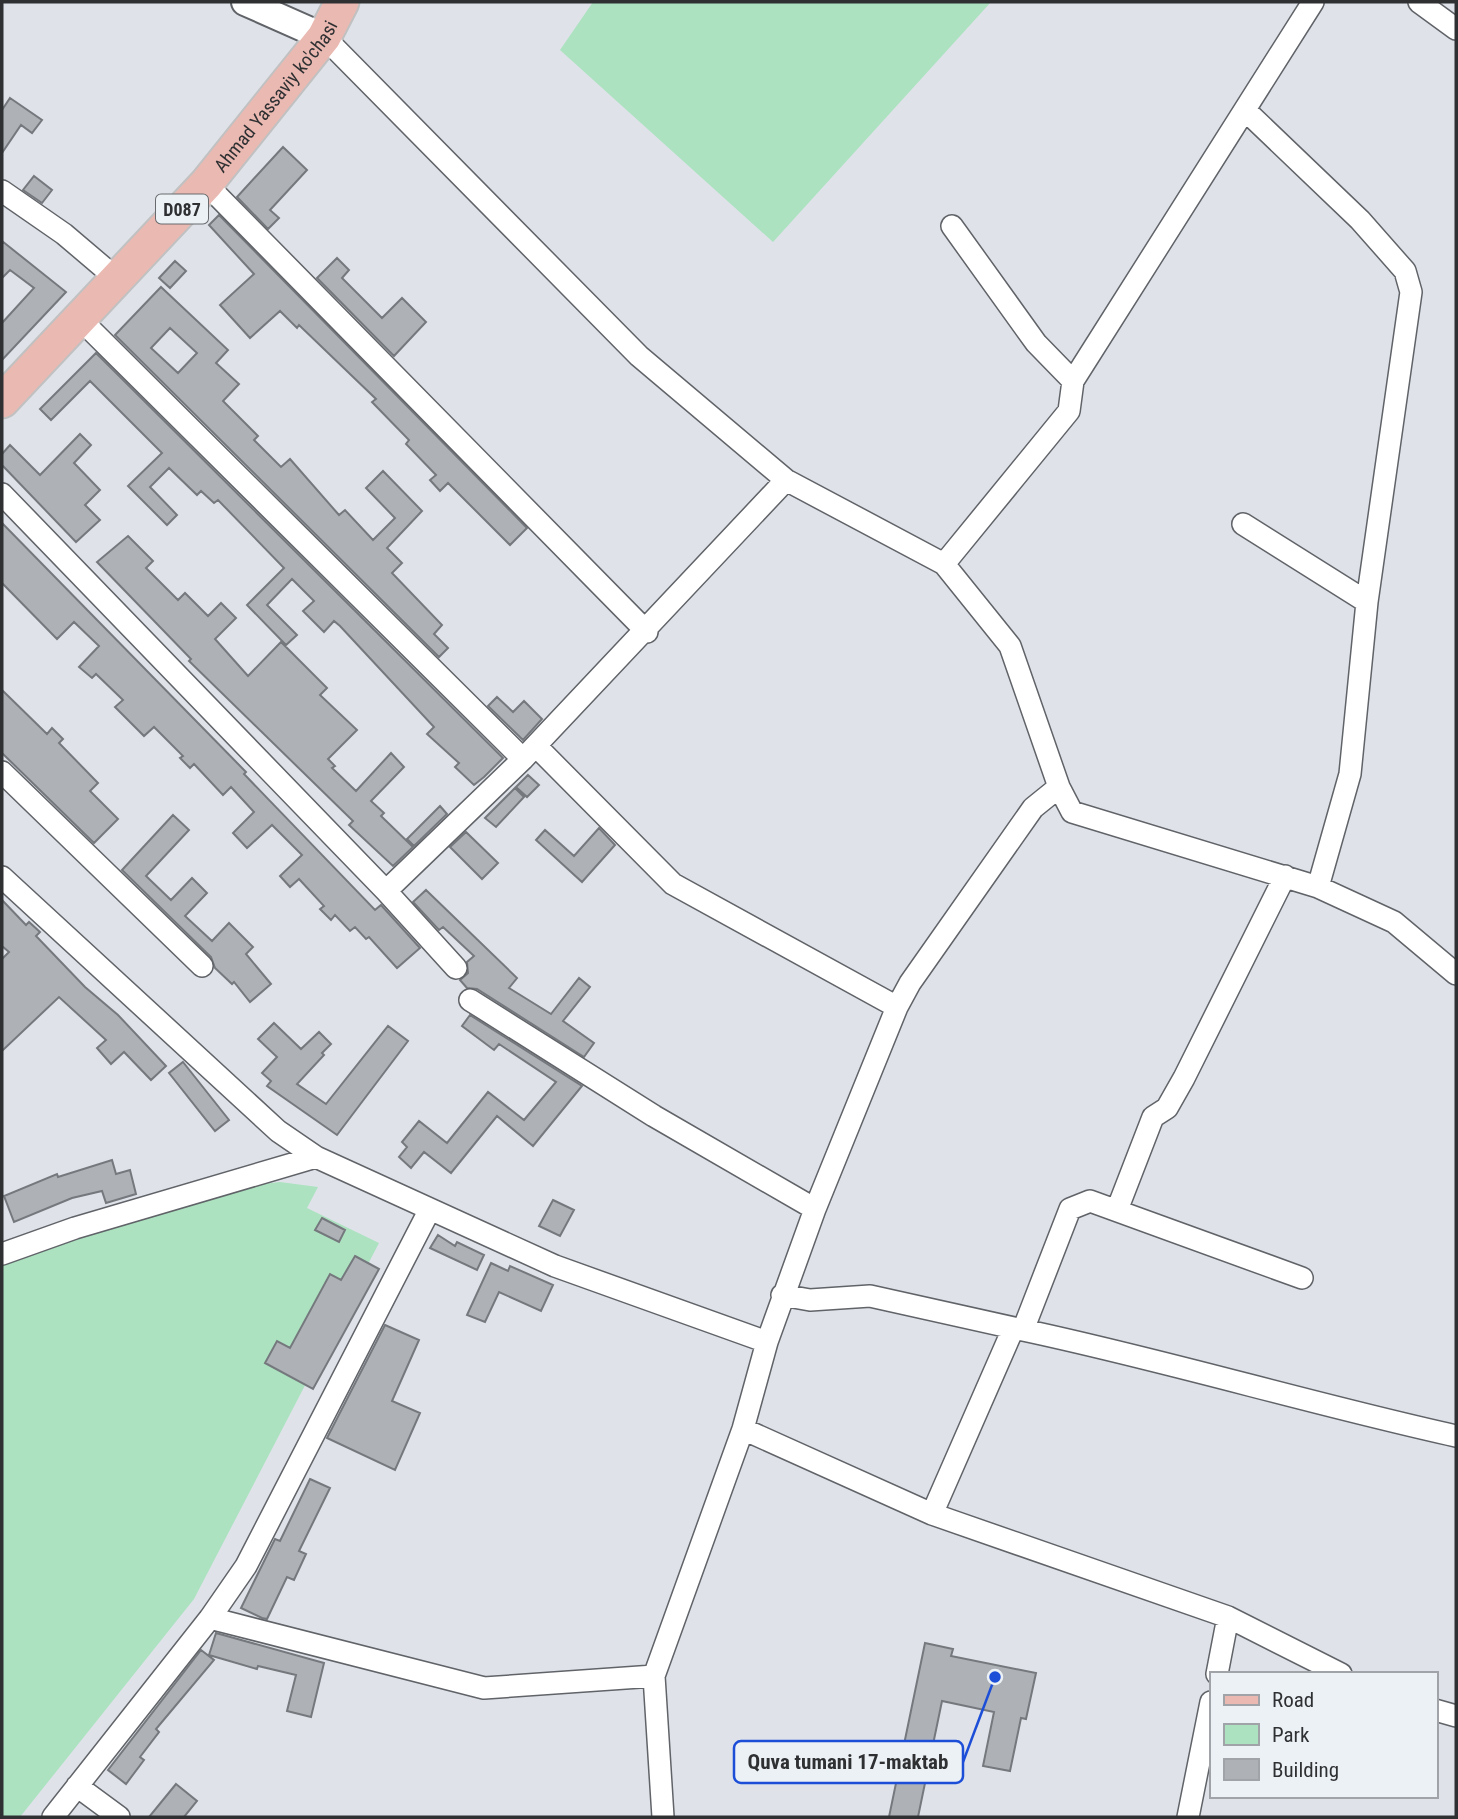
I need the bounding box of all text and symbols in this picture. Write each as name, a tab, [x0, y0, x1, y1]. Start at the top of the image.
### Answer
street label: Ahmad Yassaviy ko'chasi	[209, 17, 342, 177]
road number: D087	[156, 194, 208, 224]
legend	[1210, 1672, 1437, 1798]
text: Road	[1272, 1688, 1314, 1712]
text: Park	[1272, 1723, 1310, 1747]
callout: Quva tumani 17-maktab	[734, 1741, 963, 1783]
text: Quva tumani 17-maktab	[748, 1750, 948, 1774]
text: Building	[1272, 1758, 1339, 1782]

